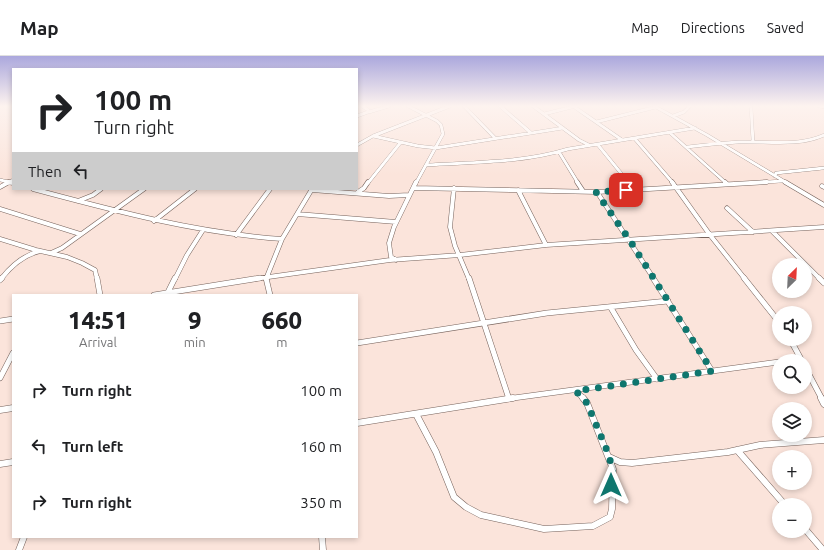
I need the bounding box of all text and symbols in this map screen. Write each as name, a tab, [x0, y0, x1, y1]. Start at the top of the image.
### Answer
text: Map	[20, 17, 59, 39]
text: Map	[631, 20, 659, 36]
text: Directions	[681, 20, 745, 36]
text: Saved	[767, 20, 804, 36]
icon: right	[28, 84, 80, 136]
text: 100 m	[94, 84, 172, 115]
text: Turn right	[94, 117, 174, 137]
icon: left	[70, 160, 92, 182]
text: Then	[28, 163, 62, 180]
pin	[609, 173, 643, 207]
icon: arrive	[615, 179, 637, 201]
north arrow	[772, 258, 812, 298]
map controls	[772, 258, 812, 538]
button: sound	[772, 306, 812, 346]
text: 14:51	[68, 307, 128, 334]
text: 9	[188, 307, 201, 334]
text: 660	[262, 307, 302, 334]
text: Arrival	[79, 335, 117, 349]
text: min	[184, 335, 206, 349]
text: m	[276, 335, 287, 349]
button: search	[772, 354, 812, 394]
icon: right	[28, 379, 50, 401]
text: Turn right	[62, 382, 132, 399]
text: 100 m	[300, 382, 342, 399]
button: layers	[772, 402, 812, 442]
icon: left	[28, 435, 50, 457]
text: Turn left	[62, 438, 123, 455]
text: 160 m	[300, 438, 342, 455]
button: +	[772, 450, 812, 490]
position arrow	[590, 464, 632, 506]
icon: right	[28, 491, 50, 513]
text: Turn right	[62, 494, 132, 511]
text: 350 m	[300, 494, 342, 511]
button: −	[772, 498, 812, 538]

